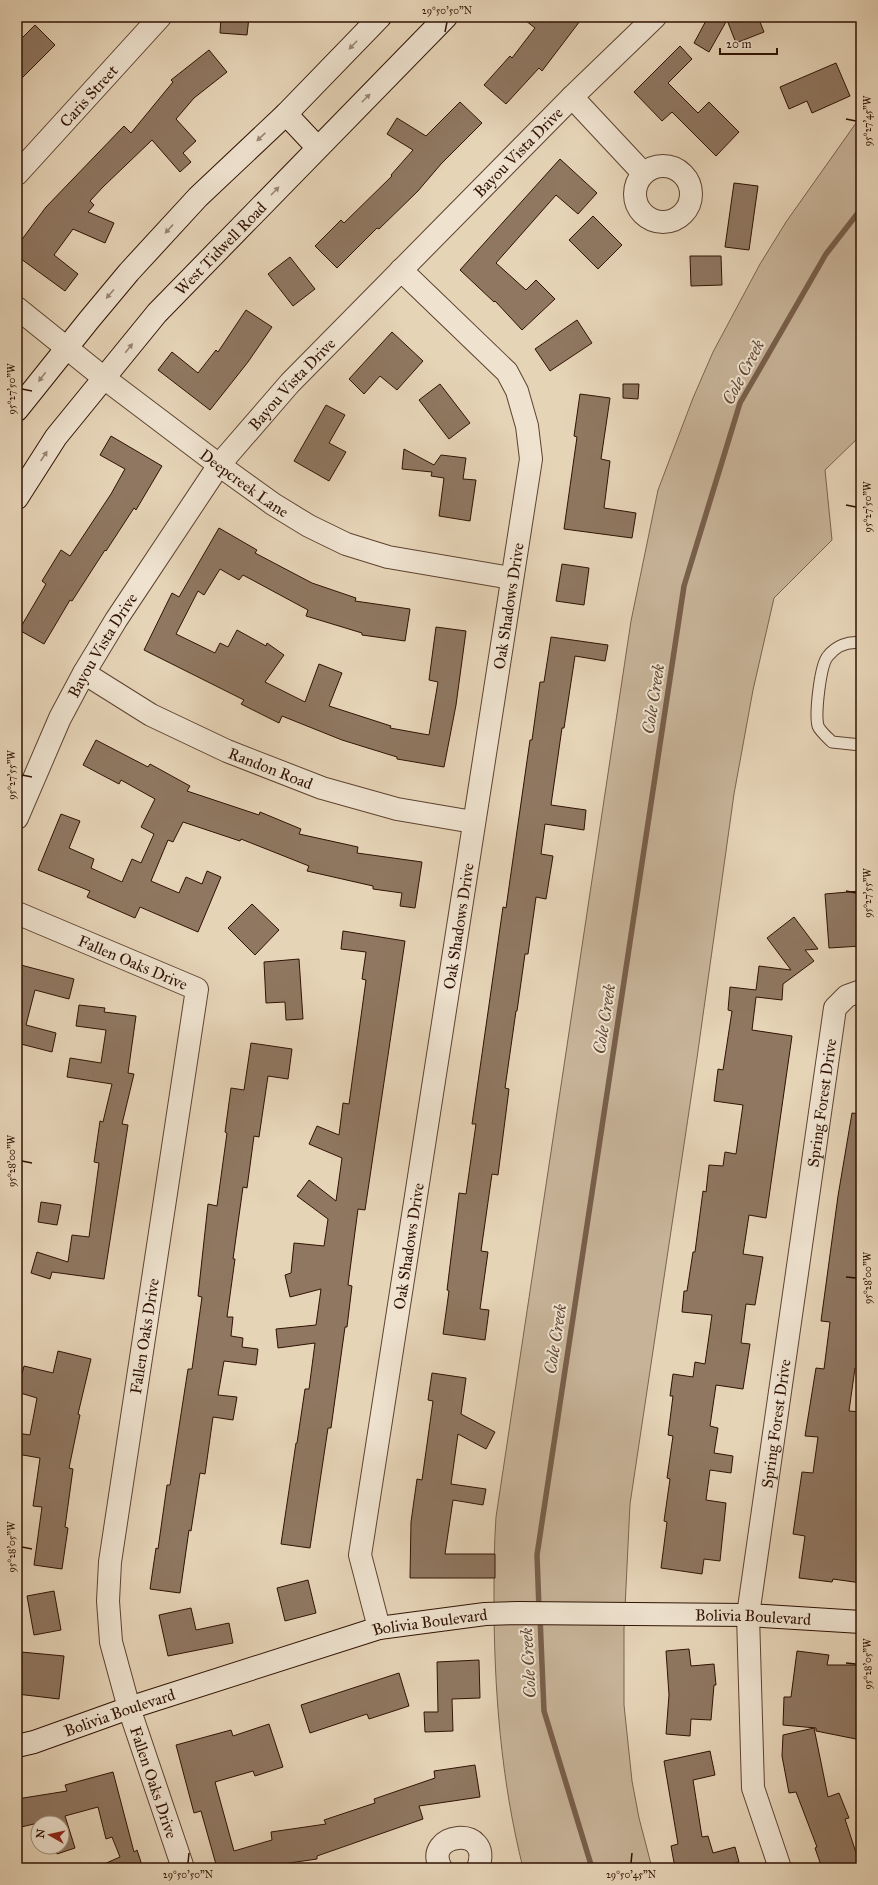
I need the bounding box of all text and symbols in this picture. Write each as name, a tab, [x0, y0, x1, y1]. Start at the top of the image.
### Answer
text: 29°50'50"N	[422, 5, 473, 17]
scale bar	[720, 30, 777, 56]
text: 20 m	[726, 37, 752, 51]
one-way arrow	[348, 40, 358, 50]
street label: Caris Street	[56, 61, 122, 131]
one-way arrow	[361, 93, 371, 103]
text: 95°27'45"W	[862, 95, 874, 146]
street label: Bayou Vista Drive	[470, 103, 567, 201]
one-way arrow	[256, 133, 266, 142]
one-way arrow	[270, 186, 280, 196]
street label: West Tidwell Road	[171, 198, 270, 299]
one-way arrow	[164, 224, 174, 234]
one-way arrow	[106, 289, 115, 299]
street label: Bayou Vista Drive	[245, 334, 340, 434]
water label: Cole Creek	[718, 336, 770, 408]
one-way arrow	[124, 342, 133, 353]
text: 95°27'50"W	[6, 363, 18, 414]
one-way arrow	[38, 372, 47, 383]
street label: Deepcreek Lane	[196, 445, 292, 522]
one-way arrow	[40, 451, 48, 461]
text: 95°27'50"W	[862, 481, 874, 532]
street label: Oak Shadows Drive	[489, 541, 528, 671]
street label: Bayou Vista Drive	[64, 589, 142, 701]
water label: Cole Creek	[638, 662, 669, 736]
street label: Randon Road	[225, 743, 315, 793]
text: 95°27'55"W	[6, 750, 18, 800]
street label: Oak Shadows Drive	[439, 861, 478, 991]
text: 95°27'55"W	[862, 868, 874, 918]
street label: Fallen Oaks Drive	[75, 931, 191, 994]
water label: Cole Creek	[589, 982, 620, 1056]
street label: Spring Forest Drive	[803, 1037, 841, 1168]
text: 95°28'00"W	[6, 1134, 18, 1187]
street label: Oak Shadows Drive	[389, 1181, 428, 1311]
text: 95°28'00"W	[862, 1251, 874, 1304]
street label: Fallen Oaks Drive	[126, 1277, 163, 1395]
water label: Cole Creek	[540, 1302, 571, 1376]
street label: Spring Forest Drive	[757, 1358, 795, 1489]
text: 95°28'05"W	[6, 1521, 18, 1573]
street label: Bolivia Boulevard	[370, 1605, 489, 1640]
street label: Bolivia Boulevard	[695, 1606, 812, 1629]
water label: Cole Creek	[516, 1627, 541, 1699]
text: 95°28'05"W	[862, 1638, 874, 1690]
street label: Bolivia Boulevard	[62, 1685, 178, 1740]
street label: Fallen Oaks Drive	[126, 1724, 181, 1841]
north arrow	[30, 1815, 70, 1855]
text: N	[34, 1827, 48, 1839]
text: 29°50'50"N	[163, 1869, 214, 1881]
text: 29°50'45"N	[606, 1869, 657, 1881]

